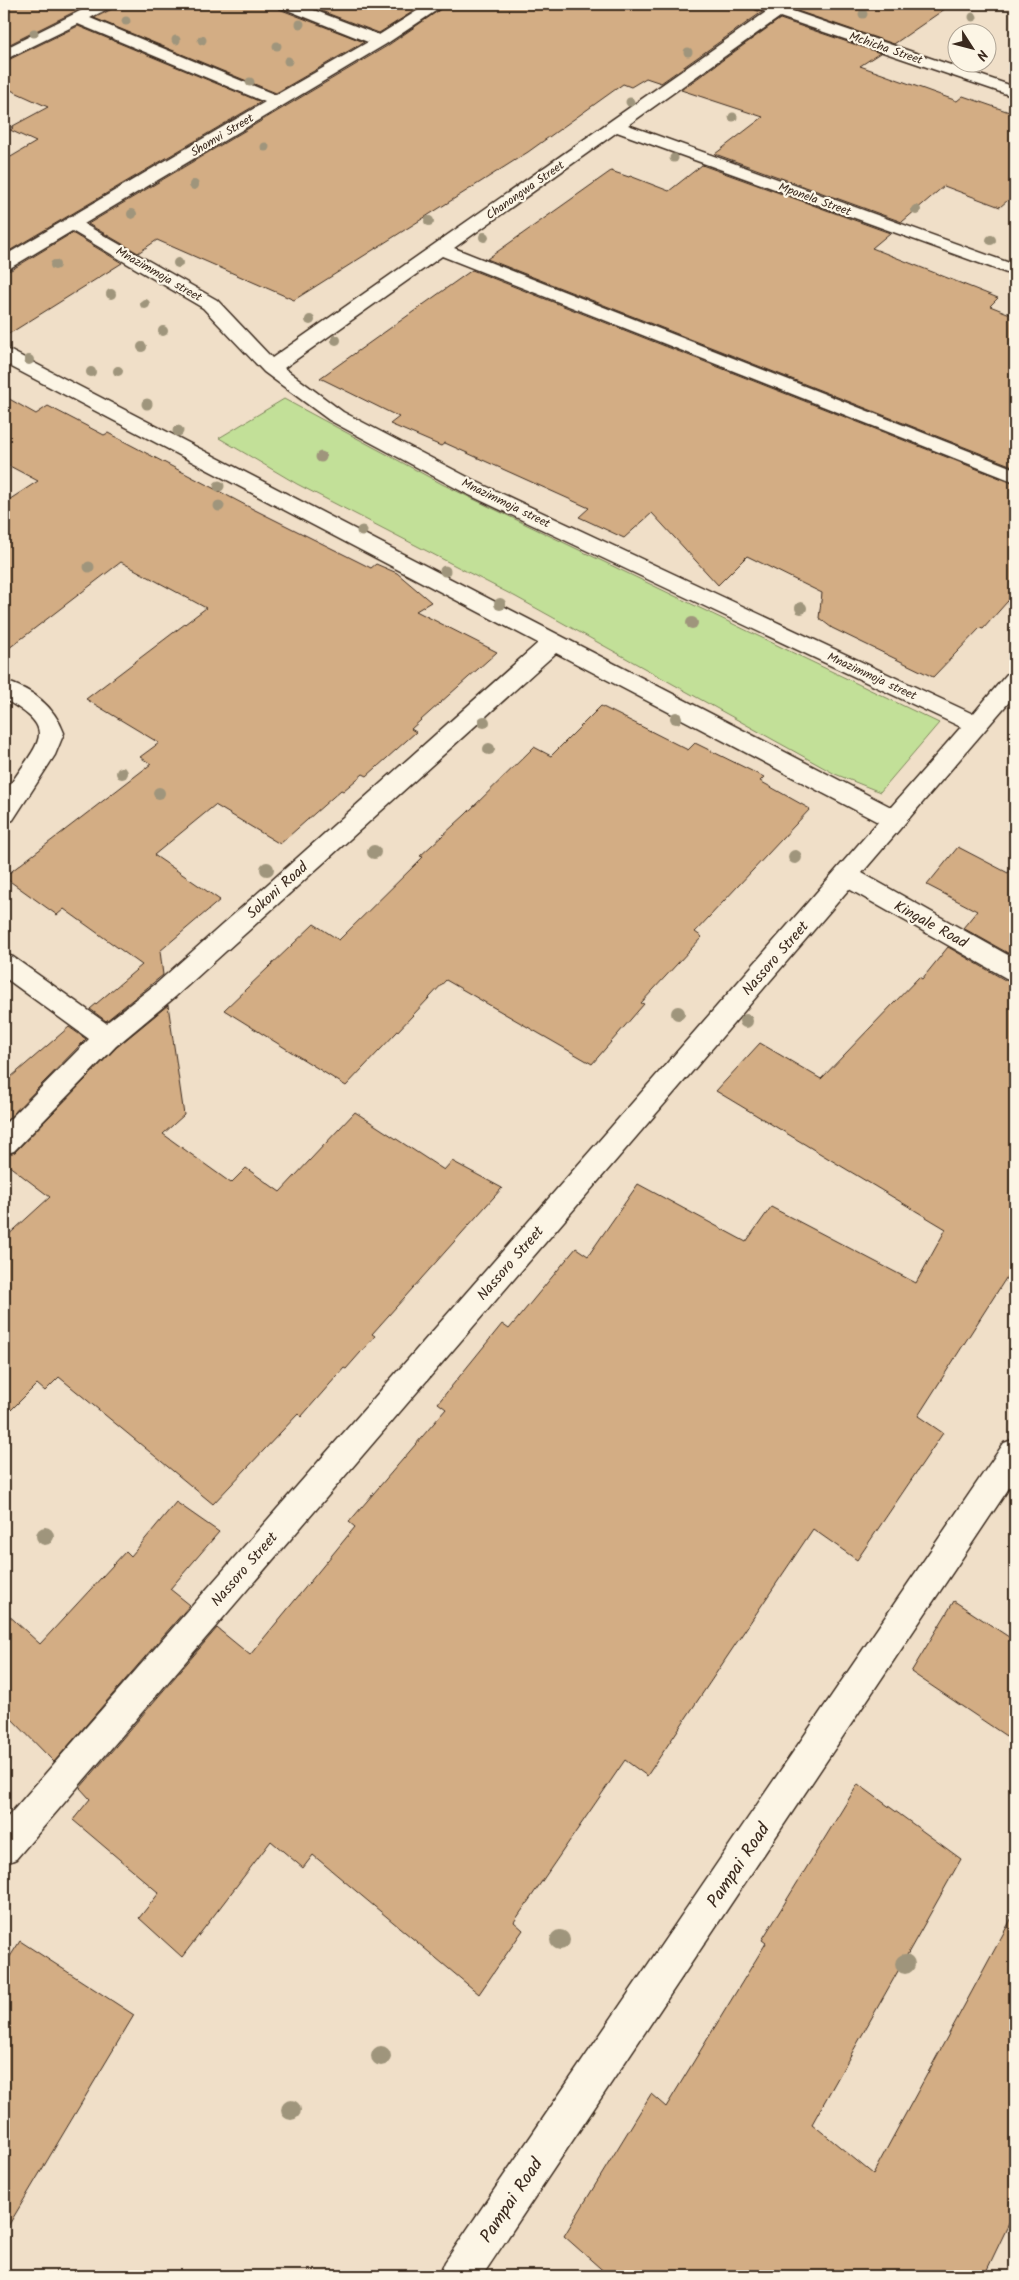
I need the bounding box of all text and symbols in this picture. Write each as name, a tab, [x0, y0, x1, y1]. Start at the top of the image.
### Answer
north arrow	[946, 22, 996, 72]
street label: Mchicha Street	[846, 27, 926, 70]
text: N	[970, 45, 993, 65]
street label: Shomvi Street	[187, 109, 258, 162]
street label: Chanongwa Street	[482, 156, 569, 225]
street label: Mponela Street	[776, 178, 854, 222]
street label: Mnazimmoja street	[112, 242, 206, 307]
street label: Mnazimmoja street	[458, 474, 554, 533]
street label: Mnazimmoja street	[824, 647, 920, 706]
street label: Sokoni Road	[241, 856, 314, 925]
street label: Kingale Road	[889, 895, 972, 955]
street label: Nassoro Street	[736, 916, 815, 1001]
street label: Nassoro Street	[471, 1221, 550, 1306]
street label: Nassoro Street	[205, 1527, 284, 1612]
street label: Pampai Road	[700, 1817, 779, 1914]
street label: Pampai Road	[473, 2152, 552, 2249]

